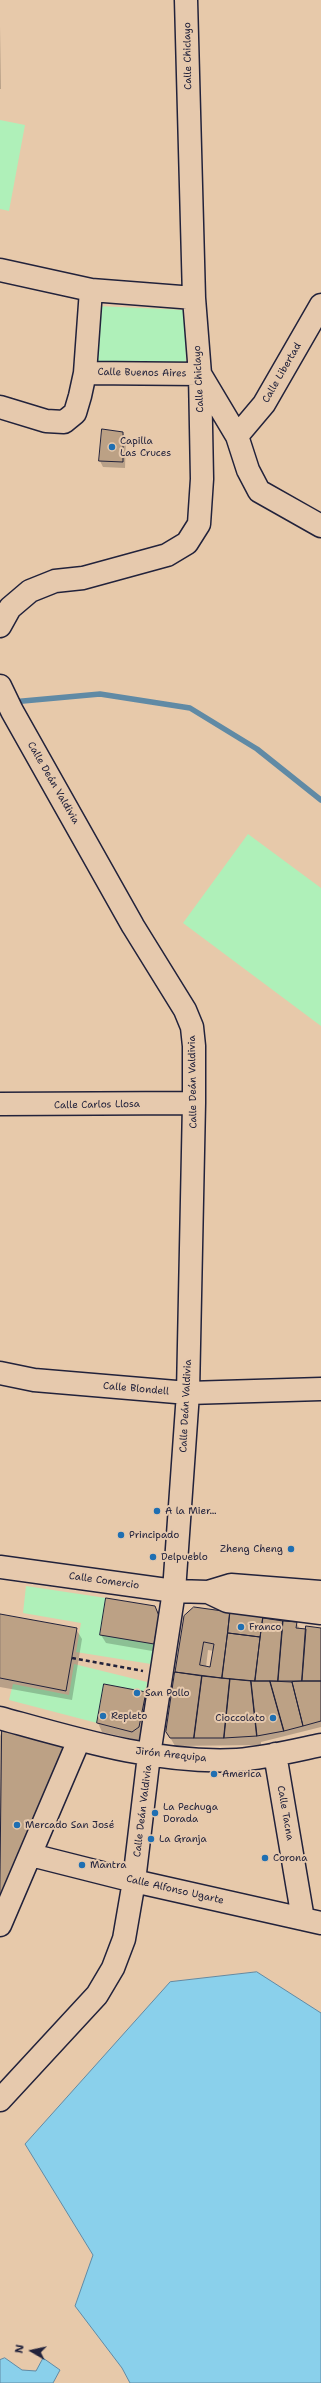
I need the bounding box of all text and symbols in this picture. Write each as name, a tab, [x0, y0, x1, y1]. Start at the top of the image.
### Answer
street label: Calle Chiclayo	[181, 22, 195, 90]
street label: Calle Libertad	[260, 341, 304, 405]
street label: Calle Chiclayo	[191, 345, 207, 413]
street label: Calle Buenos Aires	[97, 366, 187, 380]
place label: Capilla Las Cruces	[120, 435, 171, 458]
marker: Capilla Las Cruces	[107, 442, 117, 452]
street label: Calle Deán Valdivia	[25, 740, 81, 826]
street label: Calle Deán Valdivia	[186, 1035, 200, 1129]
street label: Calle Carlos Llosa	[54, 1098, 140, 1112]
street label: Calle Deán Valdivia	[178, 1359, 194, 1453]
street label: Calle Blondell	[103, 1380, 169, 1398]
place label: A la Mier...	[165, 1505, 217, 1517]
marker: A la Mier...	[152, 1506, 162, 1516]
place label: Principado	[129, 1529, 179, 1541]
marker: Principado	[116, 1530, 126, 1540]
place label: Zheng Cheng	[220, 1543, 283, 1555]
marker: Zheng Cheng	[286, 1544, 296, 1554]
place label: Delpueblo	[161, 1551, 208, 1563]
marker: Delpueblo	[148, 1552, 158, 1562]
street label: Calle Comercio	[68, 1570, 140, 1592]
place label: Franco	[249, 1621, 281, 1633]
marker: Franco	[236, 1622, 246, 1632]
place label: San Pollo	[145, 1687, 190, 1699]
marker: San Pollo	[132, 1688, 142, 1698]
place label: Repleto	[111, 1710, 147, 1722]
marker: Repleto	[98, 1711, 108, 1721]
place label: Cioccolato	[215, 1712, 265, 1724]
marker: Cioccolato	[268, 1713, 278, 1723]
street label: Jirón Arequipa	[135, 1745, 207, 1765]
street label: Calle Deán Valdivia	[131, 1764, 155, 1858]
place label: America	[222, 1768, 261, 1780]
marker: America	[209, 1769, 219, 1779]
street label: Calle Tacna	[274, 1785, 296, 1841]
place label: La Pechuga Dorada	[163, 1801, 218, 1824]
marker: La Pechuga Dorada	[150, 1808, 160, 1818]
place label: Mercado San José	[25, 1819, 114, 1831]
marker: Mercado San José	[12, 1820, 22, 1830]
place label: La Granja	[159, 1833, 207, 1845]
marker: La Granja	[146, 1834, 156, 1844]
place label: Corona	[273, 1852, 307, 1864]
marker: Corona	[260, 1853, 270, 1863]
place label: Mantra	[90, 1859, 126, 1871]
marker: Mantra	[77, 1860, 87, 1870]
street label: Calle Alfonso Ugarte	[125, 1873, 225, 1907]
north arrow	[12, 2331, 52, 2371]
text: N	[12, 2344, 28, 2355]

